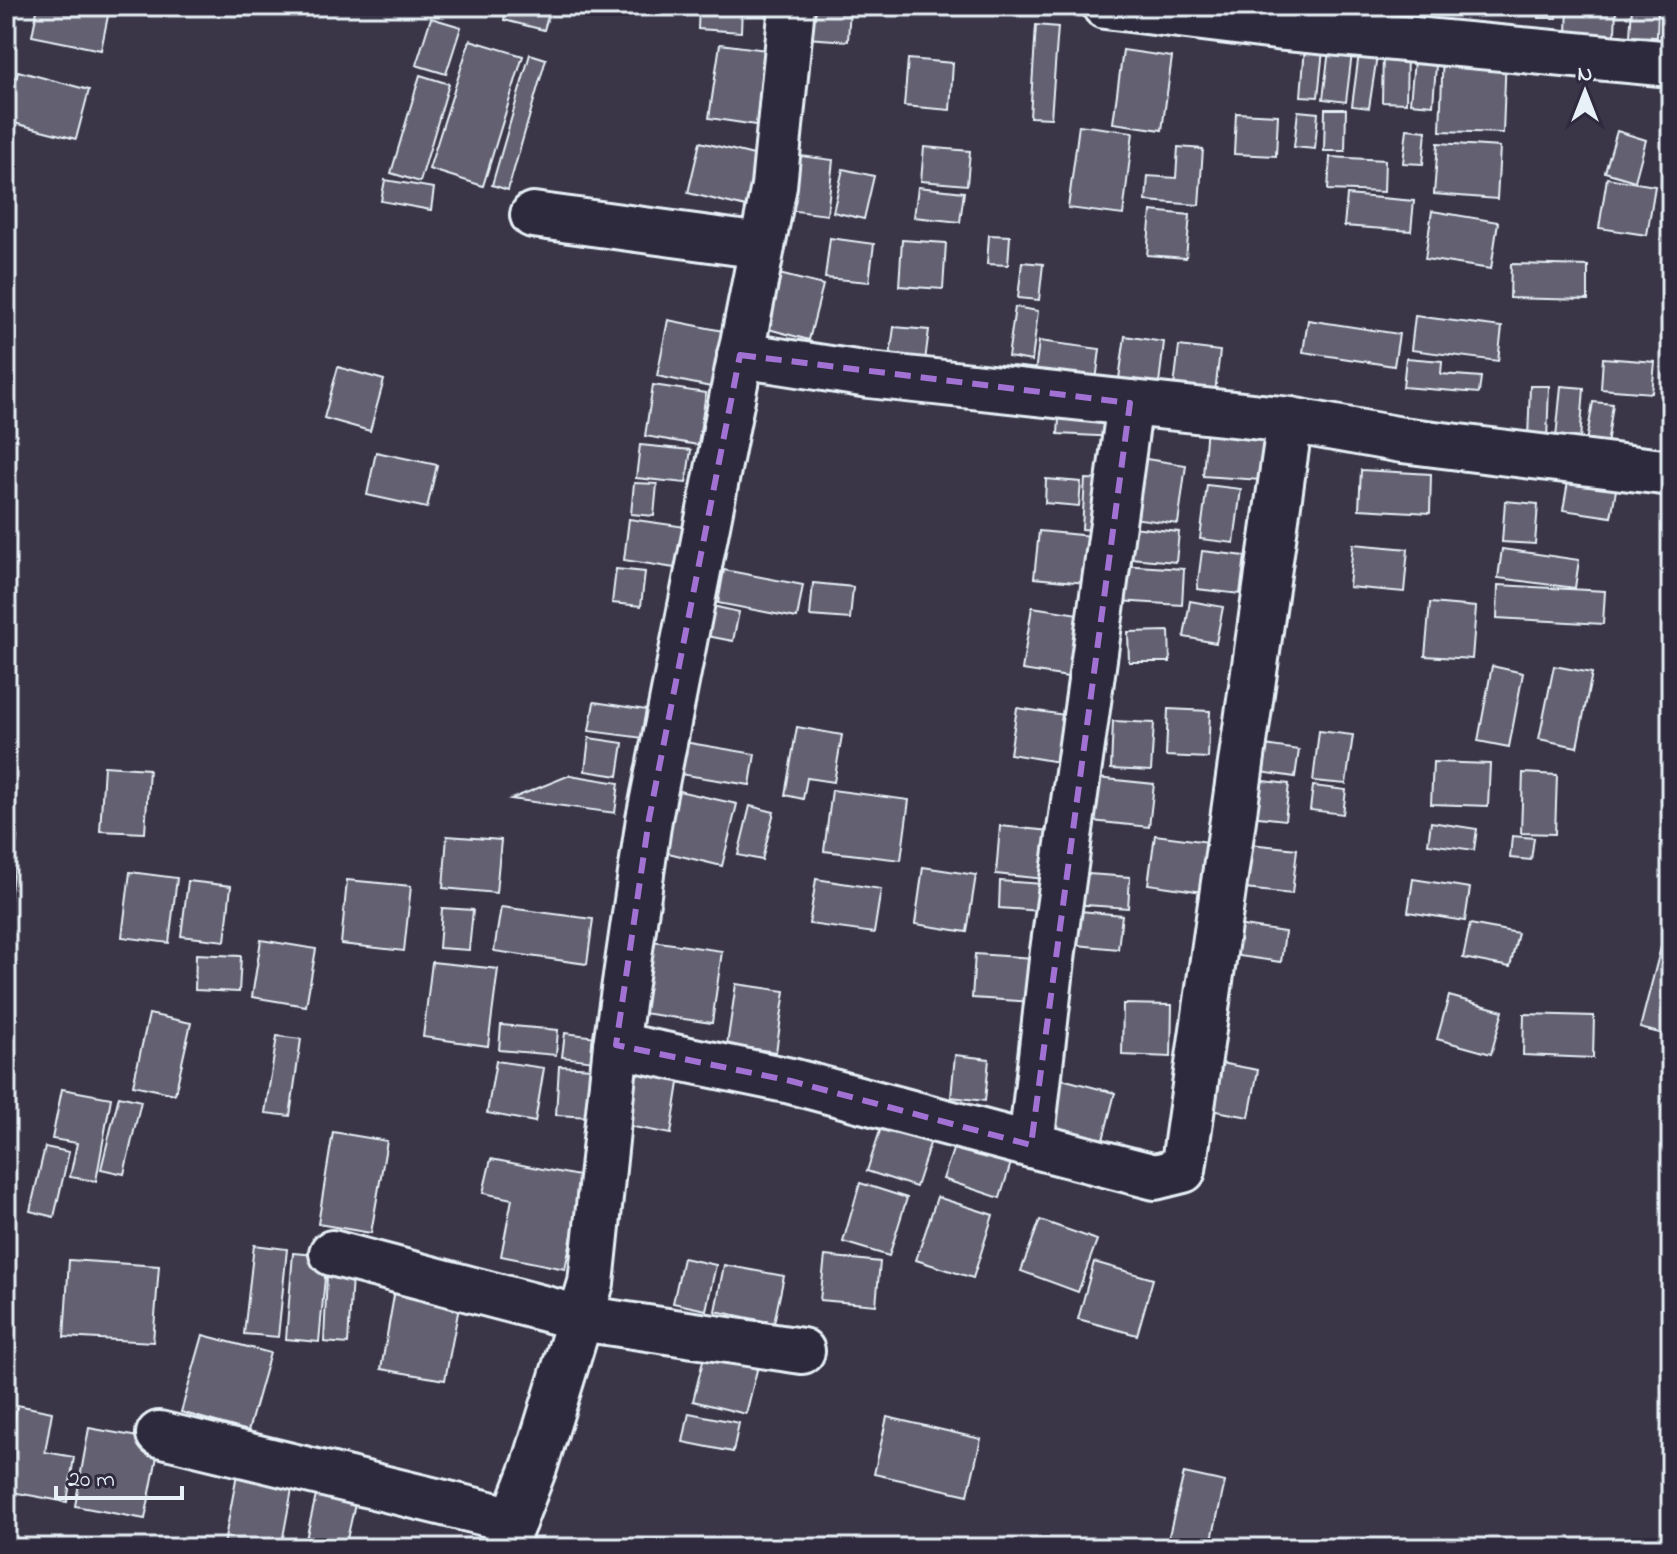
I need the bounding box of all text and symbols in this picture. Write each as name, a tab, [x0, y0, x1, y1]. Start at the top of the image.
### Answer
north arrow	[1545, 52, 1625, 132]
text: N	[1578, 59, 1592, 91]
scale bar	[56, 1450, 182, 1500]
text: 20 m	[68, 1463, 115, 1498]

